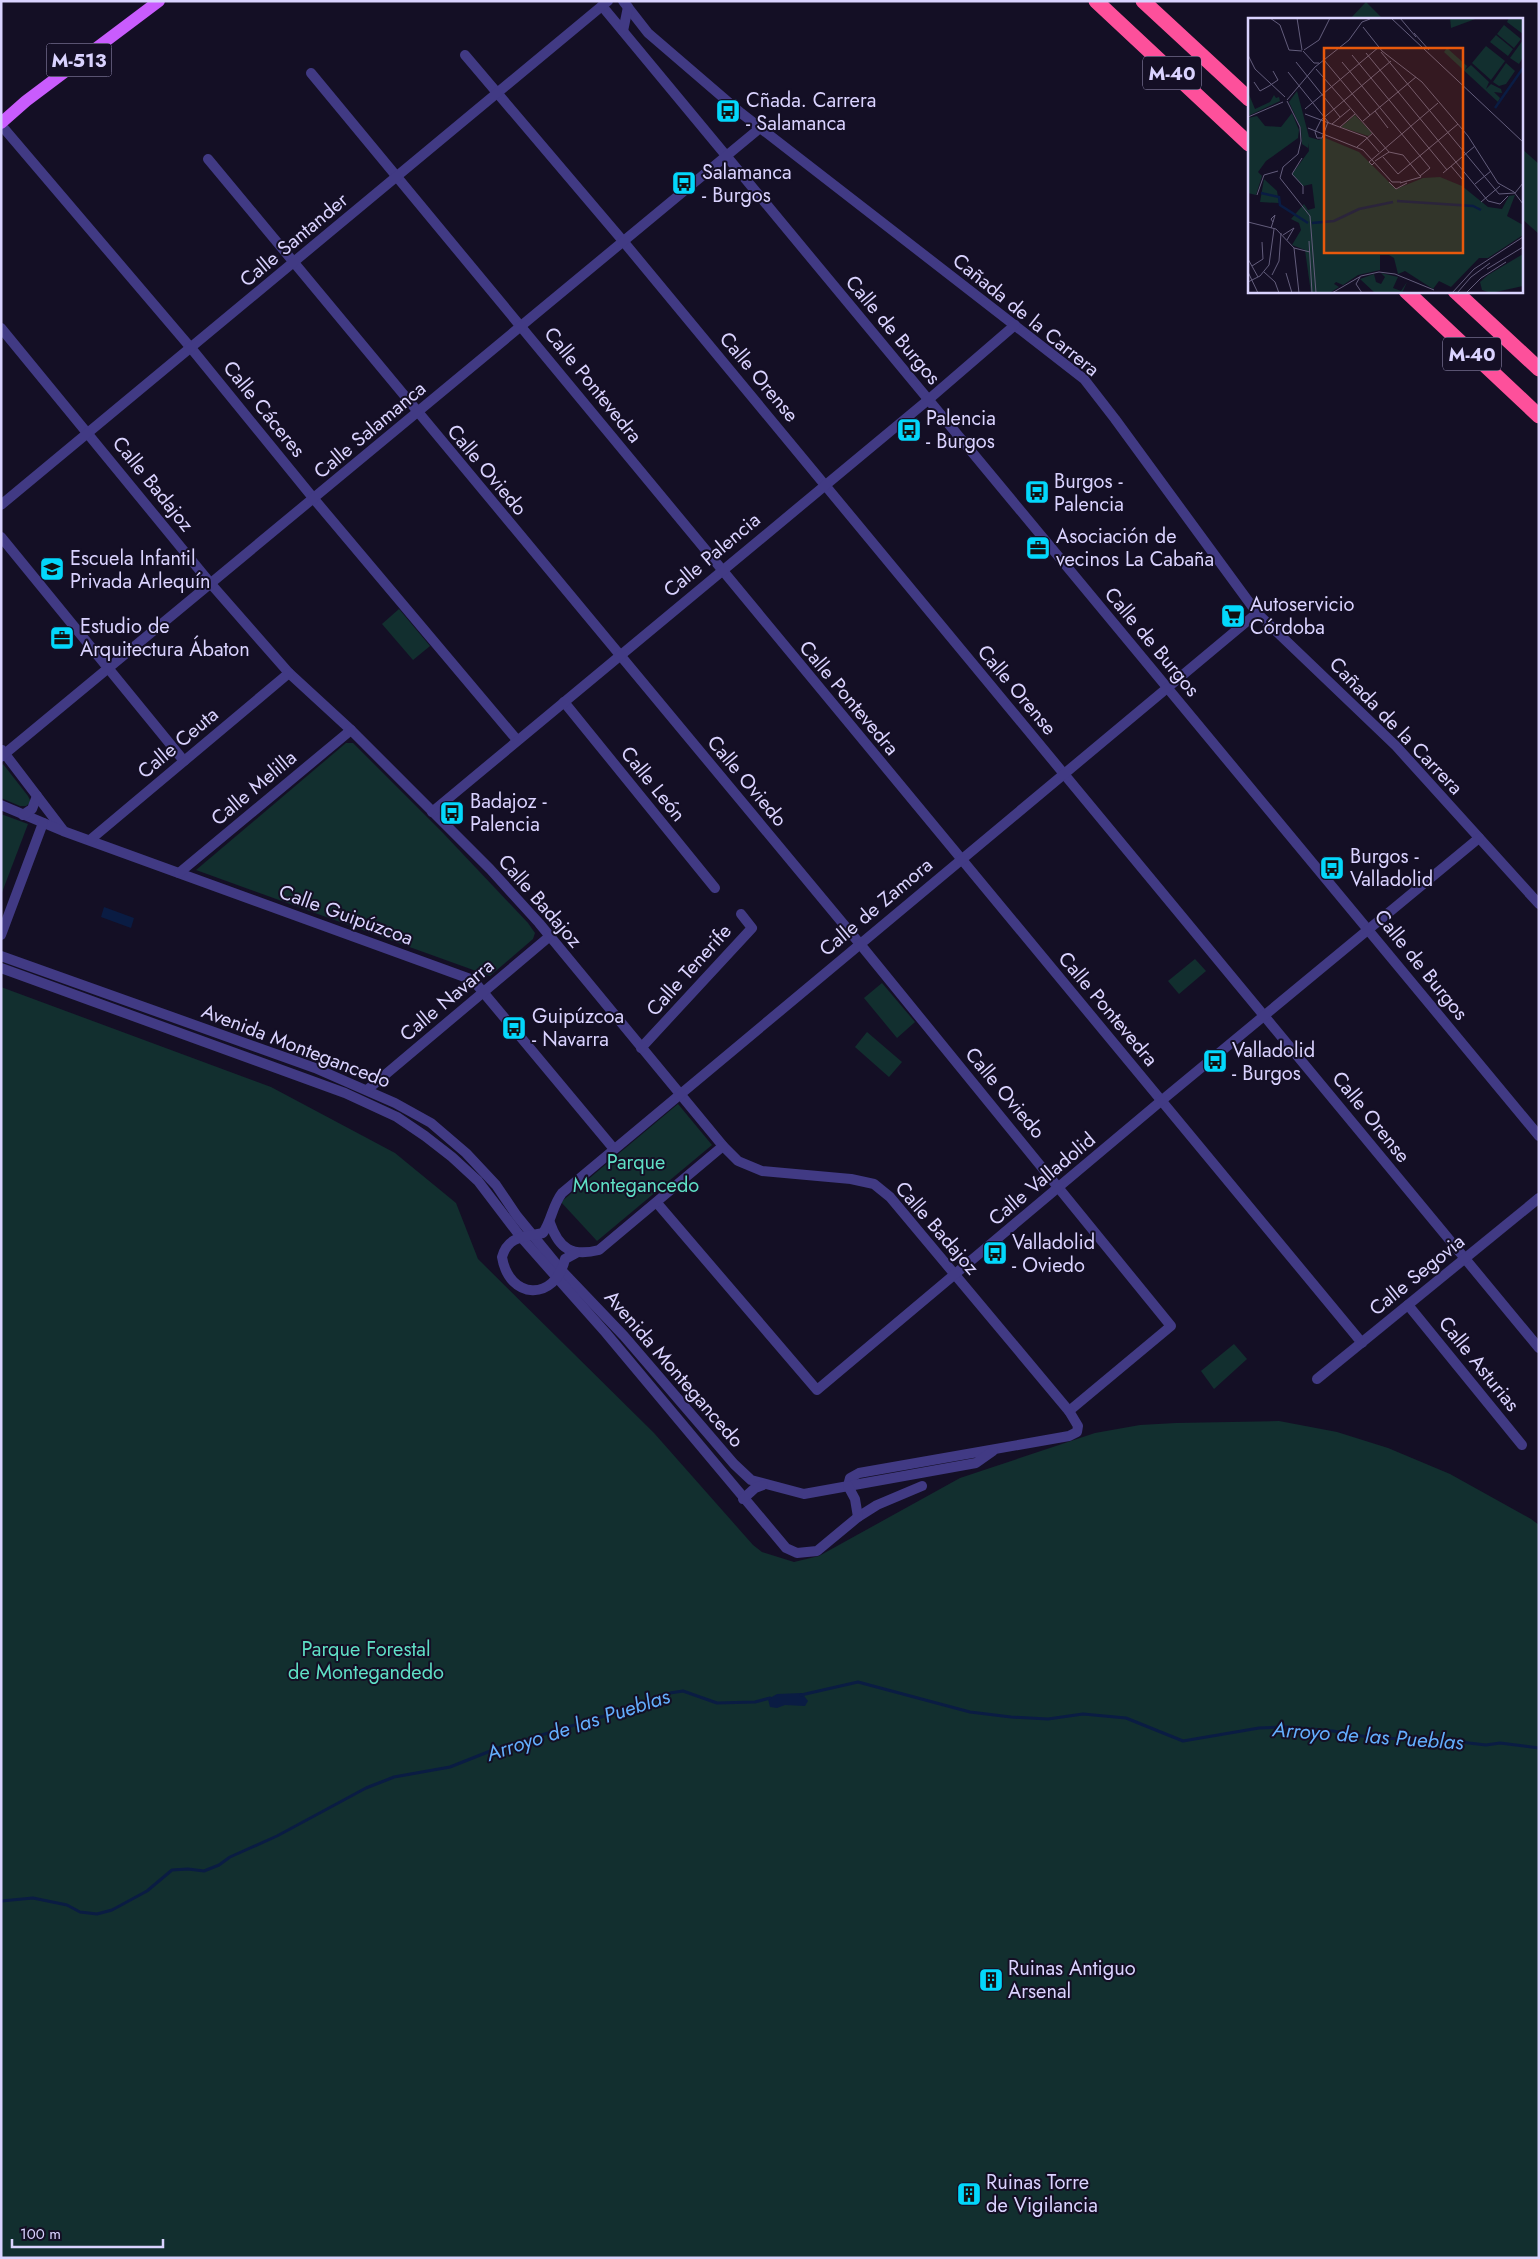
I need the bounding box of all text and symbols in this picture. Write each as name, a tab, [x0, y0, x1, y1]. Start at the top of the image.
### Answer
inset map	[1248, 18, 1522, 292]
road number: M-513	[46, 44, 112, 76]
road number: M-40	[1143, 56, 1201, 90]
place label: Cñada. Carrera - Salamanca	[746, 86, 876, 138]
bus stop icon: Cñada. Carrera - Salamanca	[715, 98, 741, 124]
place label: Salamanca - Burgos	[702, 158, 792, 210]
bus stop icon: Salamanca - Burgos	[671, 170, 697, 196]
street label: Calle Santander	[234, 186, 355, 294]
street label: Cañada de la Carrera	[946, 246, 1106, 384]
street label: Calle de Burgos	[838, 269, 948, 391]
street label: Calle Pontevedra	[537, 321, 649, 449]
street label: Calle Orense	[712, 325, 806, 429]
road number: M-40	[1443, 338, 1501, 370]
street label: Calle Cáceres	[216, 354, 312, 464]
street label: Calle Salamanca	[308, 374, 432, 486]
place label: Palencia - Burgos	[926, 404, 996, 456]
bus stop icon: Palencia - Burgos	[896, 417, 922, 443]
street label: Calle Oviedo	[440, 418, 534, 522]
street label: Calle Badajoz	[105, 430, 201, 538]
place label: Burgos - Palencia	[1054, 467, 1124, 519]
bus stop icon: Burgos - Palencia	[1024, 479, 1050, 505]
street label: Calle Palencia	[657, 506, 767, 604]
place label: Asociación de vecinos La Cabaña	[1056, 522, 1214, 574]
office icon: Asociación de vecinos La Cabaña	[1025, 535, 1051, 561]
place label: Escuela Infantil Privada Arlequín	[70, 544, 211, 596]
school or university icon: Escuela Infantil Privada Arlequín	[39, 556, 65, 582]
street label: Calle de Burgos	[1097, 581, 1207, 703]
place label: Autoservicio Córdoba	[1250, 590, 1355, 642]
supermarket icon: Autoservicio Córdoba	[1220, 603, 1246, 629]
place label: Estudio de Arquitectura Ábaton	[80, 612, 250, 664]
office icon: Estudio de Arquitectura Ábaton	[49, 625, 75, 651]
street label: Calle Pontevedra	[792, 634, 906, 762]
street label: Calle Orense	[970, 638, 1064, 742]
street label: Cañada de la Carrera	[1322, 651, 1470, 801]
street label: Calle Ceuta	[131, 700, 225, 786]
street label: Calle Oviedo	[700, 729, 794, 833]
street label: Calle León	[614, 740, 692, 828]
street label: Calle Melilla	[205, 743, 303, 833]
place label: Badajoz - Palencia	[470, 787, 548, 839]
bus stop icon: Badajoz - Palencia	[439, 800, 465, 826]
place label: Burgos - Valladolid	[1350, 842, 1433, 894]
street label: Calle Badajoz	[491, 848, 589, 954]
street label: Calle de Zamora	[813, 851, 939, 963]
bus stop icon: Burgos - Valladolid	[1319, 855, 1345, 881]
street label: Calle Guipúzcoa	[275, 877, 417, 953]
street label: Calle de Burgos	[1367, 903, 1475, 1027]
street label: Calle Tenerife	[640, 917, 738, 1023]
street label: Calle Pontevedra	[1051, 945, 1165, 1073]
street label: Calle Navarra	[393, 952, 501, 1048]
street label: Avenida Montegancedo	[197, 997, 395, 1095]
place label: Guipúzcoa - Navarra	[532, 1002, 624, 1054]
bus stop icon: Guipúzcoa - Navarra	[501, 1015, 527, 1041]
place label: Valladolid - Burgos	[1232, 1036, 1315, 1088]
street label: Calle Oviedo	[958, 1041, 1052, 1145]
bus stop icon: Valladolid - Burgos	[1202, 1048, 1228, 1074]
street label: Calle Orense	[1325, 1065, 1417, 1169]
street label: Calle Valladolid	[982, 1125, 1102, 1233]
park label: Parque Montegancedo	[573, 1148, 699, 1200]
street label: Calle Badajoz	[888, 1175, 986, 1281]
street label: Calle Segovia	[1363, 1227, 1471, 1323]
place label: Valladolid - Oviedo	[1012, 1228, 1095, 1280]
bus stop icon: Valladolid - Oviedo	[982, 1240, 1008, 1266]
street label: Avenida Montegancedo	[597, 1284, 751, 1454]
street label: Calle Asturias	[1432, 1310, 1526, 1418]
park label: Parque Forestal de Montegandedo	[288, 1635, 444, 1687]
water label: Arroyo de las Pueblas	[481, 1681, 674, 1769]
water label: Arroyo de las Pueblas	[1271, 1714, 1465, 1758]
place label: Ruinas Antiguo Arsenal	[1008, 1954, 1136, 2006]
building icon: Ruinas Antiguo Arsenal	[978, 1967, 1004, 1993]
place label: Ruinas Torre de Vigilancia	[986, 2168, 1098, 2220]
building icon: Ruinas Torre de Vigilancia	[956, 2181, 982, 2207]
scale bar	[12, 2216, 164, 2248]
text: 100 m	[20, 2223, 61, 2245]

